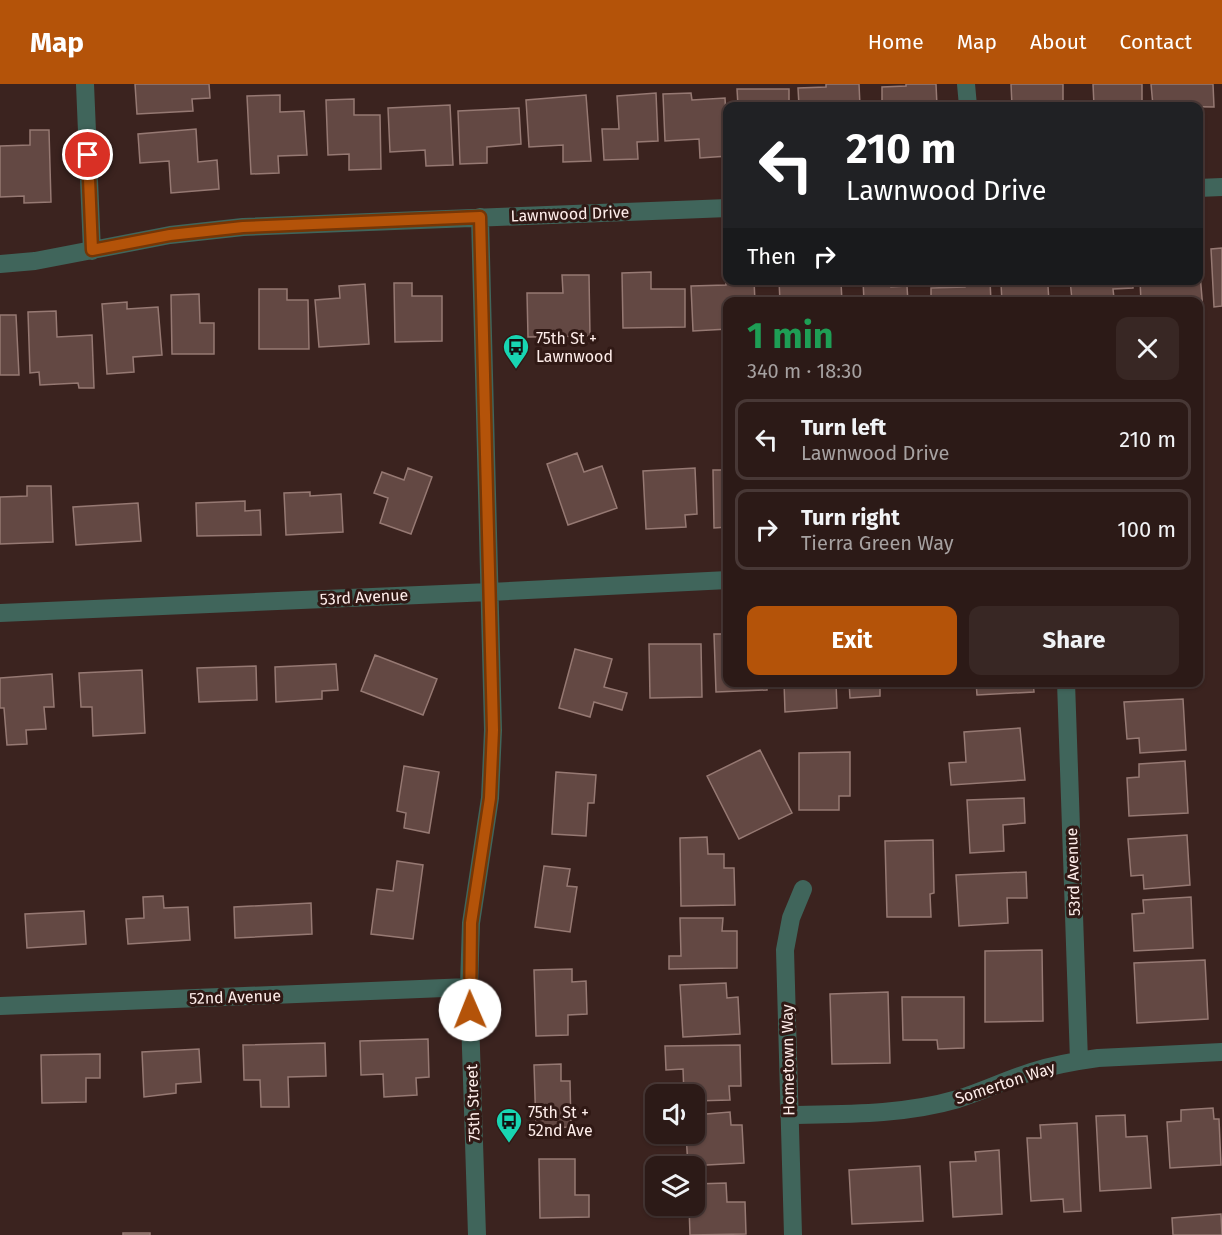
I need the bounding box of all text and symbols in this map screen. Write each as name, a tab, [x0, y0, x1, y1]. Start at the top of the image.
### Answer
text: Map	[30, 26, 84, 59]
text: Home	[868, 29, 924, 55]
text: Map	[957, 29, 997, 55]
text: About	[1030, 29, 1087, 55]
text: Contact	[1120, 29, 1192, 55]
text: 210 m	[846, 124, 956, 174]
icon: left	[747, 126, 825, 204]
pin	[62, 129, 113, 180]
icon: arrive	[71, 138, 104, 171]
text: Lawnwood Drive	[846, 175, 1046, 207]
street label: Lawnwood Drive	[510, 202, 630, 226]
icon: right	[808, 240, 841, 273]
text: Then	[747, 243, 796, 270]
text: 1 min	[747, 314, 834, 358]
button: close	[1116, 317, 1179, 380]
place label: 75th St + Lawnwood	[536, 329, 613, 366]
bus stop icon: 75th St + Lawnwood	[501, 332, 531, 370]
text: 340 m · 18:30	[747, 359, 862, 383]
text: Turn left	[801, 414, 886, 441]
icon: left	[750, 423, 783, 456]
text: 210 m	[1119, 426, 1176, 453]
text: Lawnwood Drive	[801, 441, 949, 465]
text: Turn right	[801, 504, 900, 531]
icon: right	[750, 513, 783, 546]
text: 100 m	[1117, 516, 1176, 543]
text: Tierra Green Way	[801, 531, 954, 555]
street label: 53rd Avenue	[319, 585, 409, 609]
button: Exit	[747, 606, 957, 675]
button: Share	[969, 606, 1179, 675]
street label: 53rd Avenue	[1062, 827, 1084, 917]
position arrow	[438, 978, 502, 1042]
street label: 52nd Avenue	[189, 986, 281, 1008]
street label: Hometown Way	[778, 1004, 798, 1116]
street label: Somerton Way	[952, 1058, 1058, 1108]
street label: 75th Street	[462, 1064, 484, 1142]
map controls	[645, 1084, 705, 1216]
button: sound	[645, 1084, 705, 1144]
place label: 75th St + 52nd Ave	[528, 1103, 593, 1140]
bus stop icon: 75th St + 52nd Ave	[494, 1106, 524, 1144]
button: layers	[645, 1156, 705, 1216]

